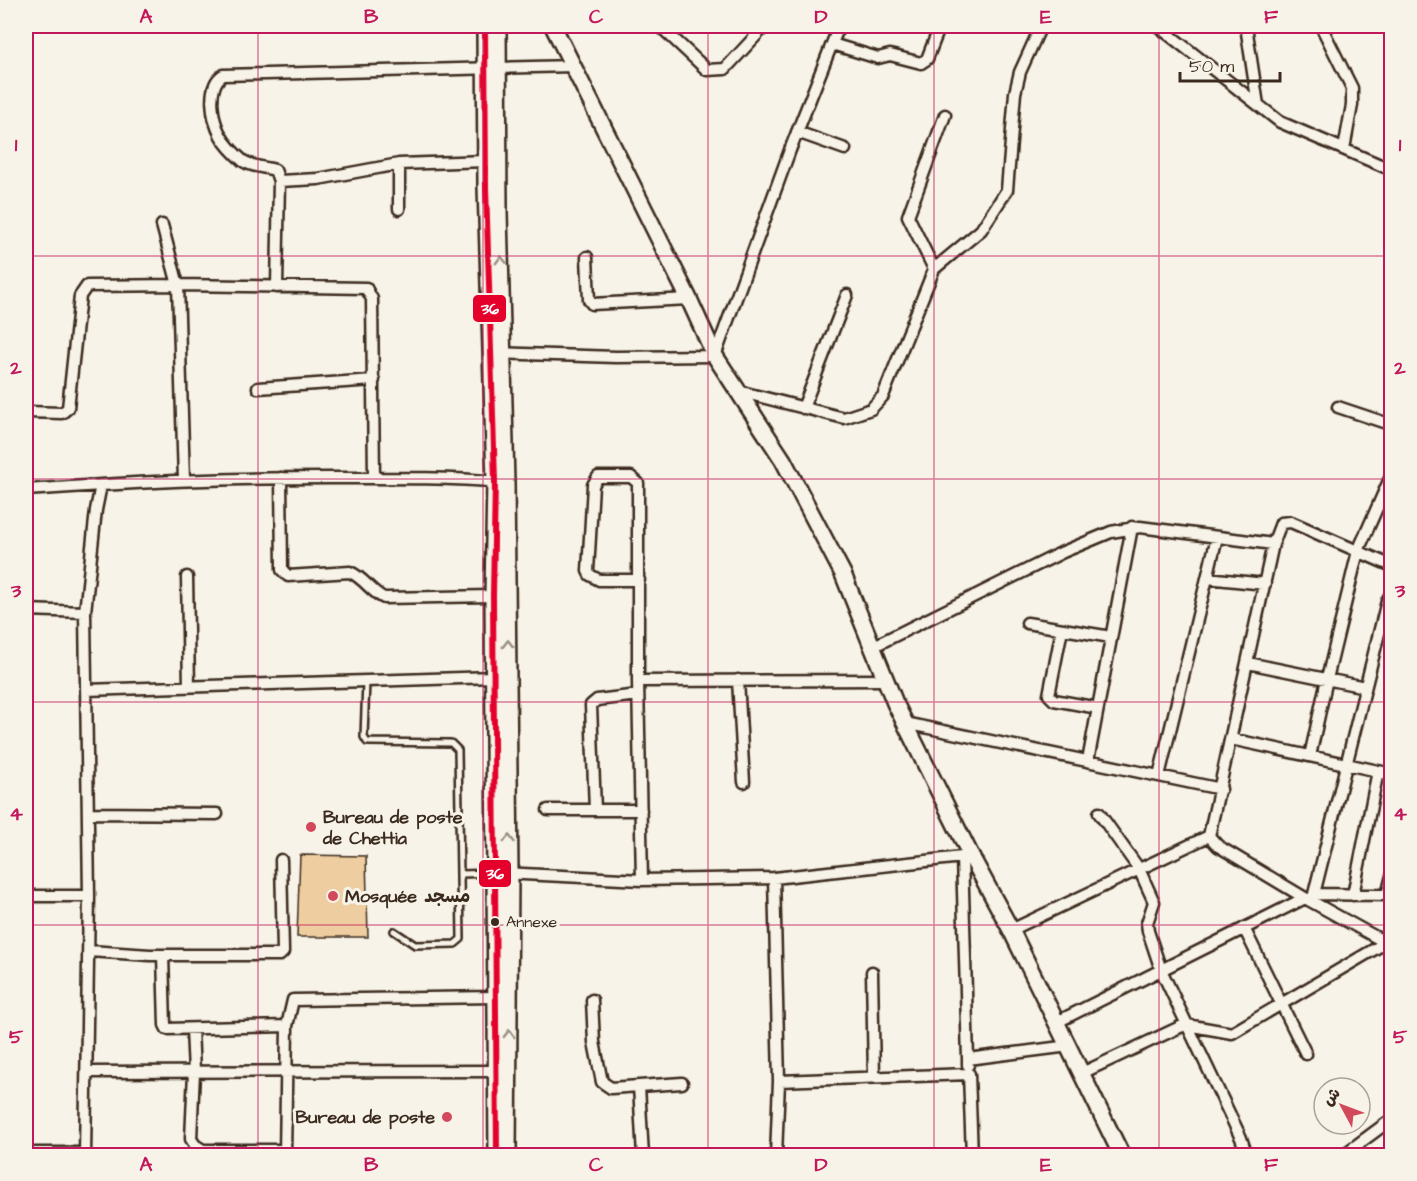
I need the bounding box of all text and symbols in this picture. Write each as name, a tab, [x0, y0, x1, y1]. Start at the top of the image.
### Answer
text: A	[140, 3, 153, 31]
text: B	[364, 3, 379, 31]
text: C	[589, 3, 604, 31]
text: D	[815, 3, 828, 31]
text: E	[1040, 3, 1052, 31]
text: F	[1264, 3, 1279, 31]
scale bar	[1180, 45, 1280, 83]
text: 50 m	[1189, 54, 1234, 79]
text: 1	[15, 131, 18, 159]
text: 1	[1399, 131, 1402, 159]
one-way arrow	[494, 256, 507, 265]
line badge: 36	[472, 294, 507, 323]
text: 36	[480, 298, 499, 320]
text: 2	[9, 354, 22, 382]
text: 2	[1393, 354, 1406, 382]
text: 3	[10, 577, 22, 605]
text: 3	[1394, 577, 1406, 605]
one-way arrow	[502, 640, 514, 649]
text: 4	[9, 800, 23, 828]
text: 4	[1393, 800, 1407, 828]
place label: Bureau de poste de Chettia	[322, 805, 463, 851]
marker: Bureau de poste de Chettia	[304, 820, 318, 834]
one-way arrow	[503, 835, 515, 844]
line badge: 36	[478, 859, 512, 888]
text: 36	[485, 863, 504, 885]
place label: Mosquée مسجد	[345, 884, 470, 909]
marker: Mosquée مسجد	[326, 889, 340, 903]
place label: Annexe	[506, 911, 557, 933]
marker: Annexe	[489, 916, 501, 928]
text: 5	[9, 1023, 24, 1051]
text: 5	[1393, 1023, 1408, 1051]
one-way arrow	[503, 1030, 515, 1039]
north arrow	[1312, 1076, 1372, 1136]
text: ش	[1317, 1083, 1346, 1111]
place label: Bureau de poste	[296, 1105, 435, 1130]
marker: Bureau de poste	[440, 1110, 454, 1124]
text: A	[140, 1151, 153, 1179]
text: B	[364, 1151, 379, 1179]
text: C	[589, 1151, 604, 1179]
text: D	[815, 1151, 828, 1179]
text: E	[1040, 1151, 1052, 1179]
text: F	[1264, 1151, 1279, 1179]

